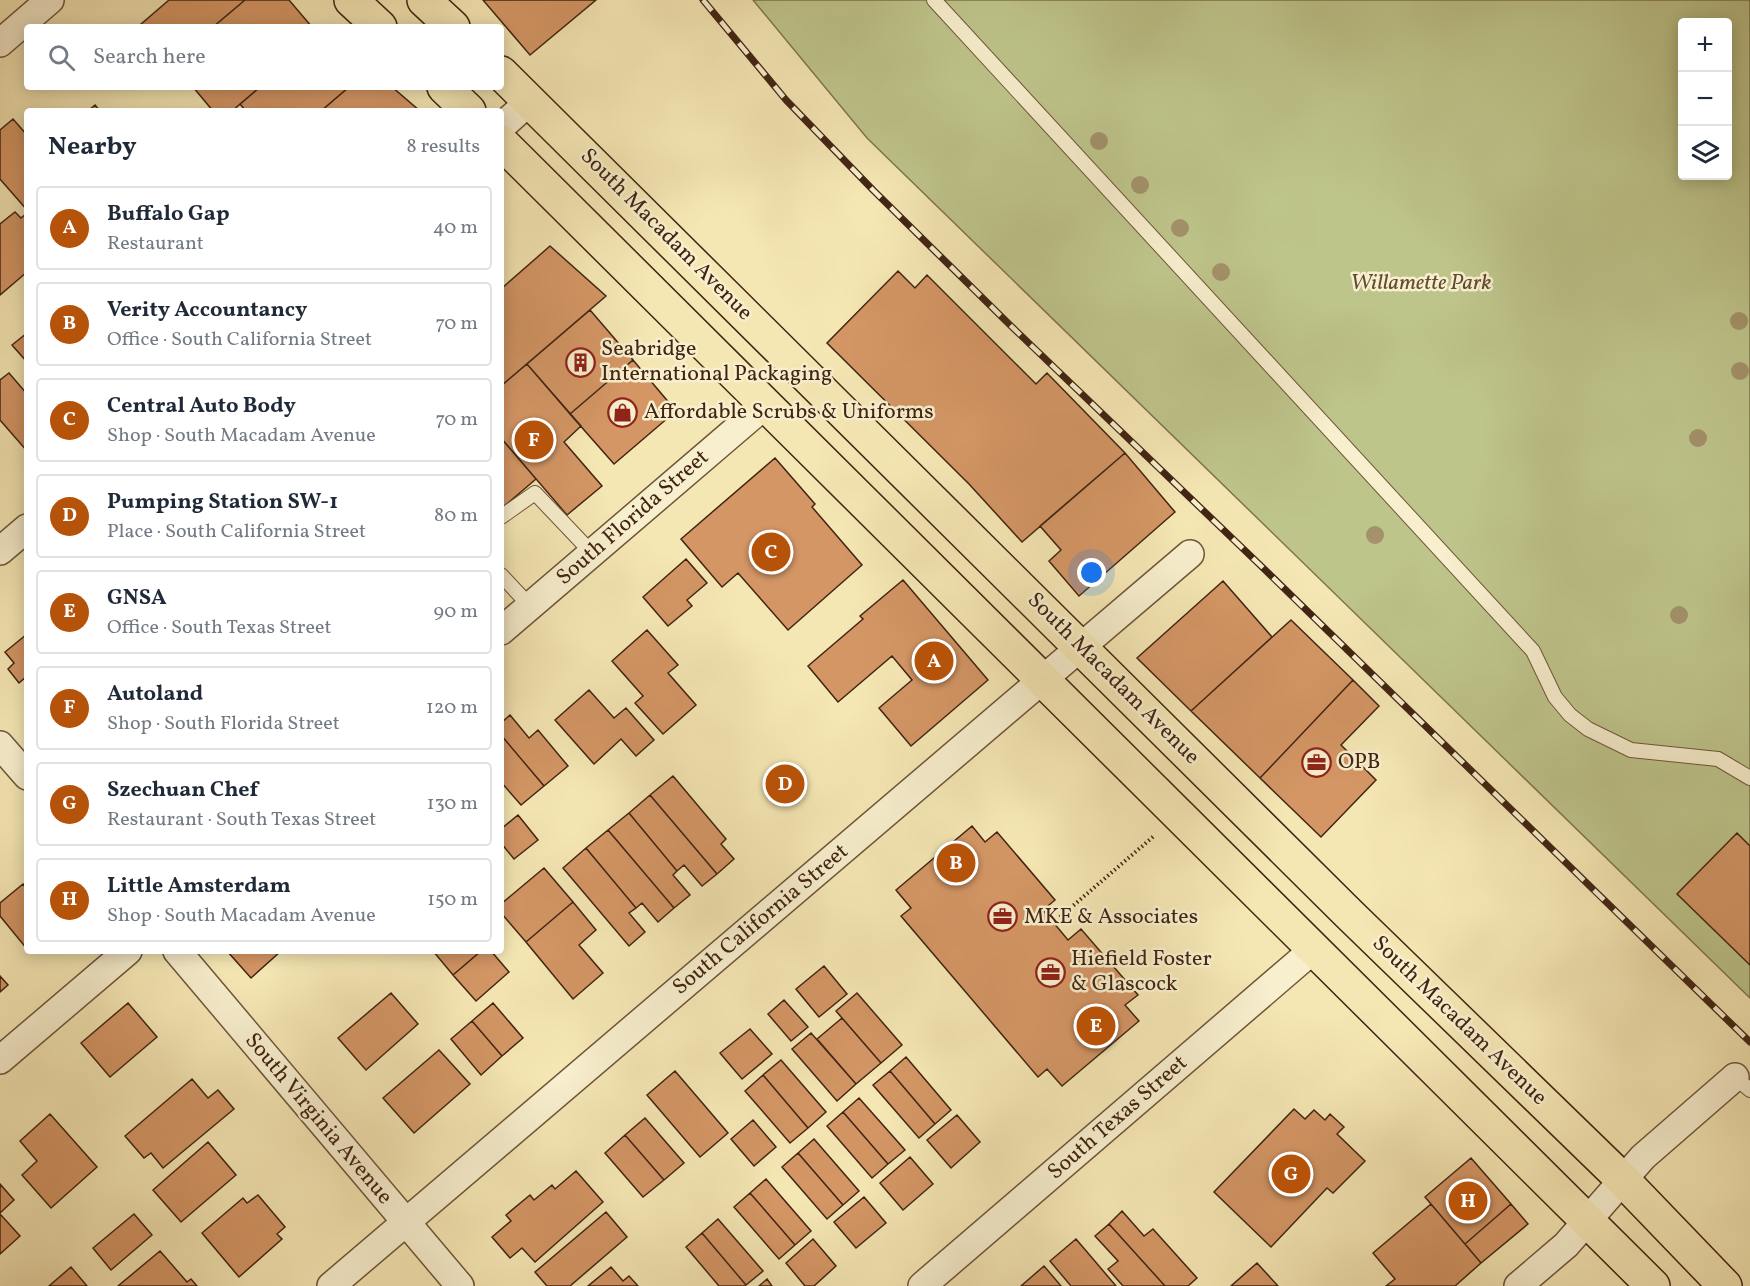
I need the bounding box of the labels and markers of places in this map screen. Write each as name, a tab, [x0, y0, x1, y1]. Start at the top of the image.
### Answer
place label: Seabridge International Packaging	[601, 334, 832, 390]
building icon: Seabridge International Packaging	[564, 346, 596, 378]
shop icon: Affordable Scrubs & Uniforms	[607, 396, 639, 428]
place label: Affordable Scrubs & Uniforms	[644, 397, 934, 428]
pin: F	[514, 418, 554, 462]
pin: C	[752, 530, 790, 574]
pin: A	[914, 638, 954, 684]
office icon: OPB	[1301, 746, 1333, 778]
place label: OPB	[1338, 747, 1381, 778]
pin: D	[766, 762, 804, 806]
pin: B	[936, 840, 976, 886]
office icon: MKE & Associates	[987, 901, 1019, 933]
place label: MKE & Associates	[1024, 902, 1198, 933]
place label: Hiefield Foster & Glascock	[1071, 944, 1212, 1000]
office icon: Hiefield Foster & Glascock	[1034, 956, 1066, 988]
pin: E	[1076, 1004, 1116, 1048]
pin: G	[1272, 1152, 1310, 1196]
pin: H	[1448, 1178, 1488, 1224]

